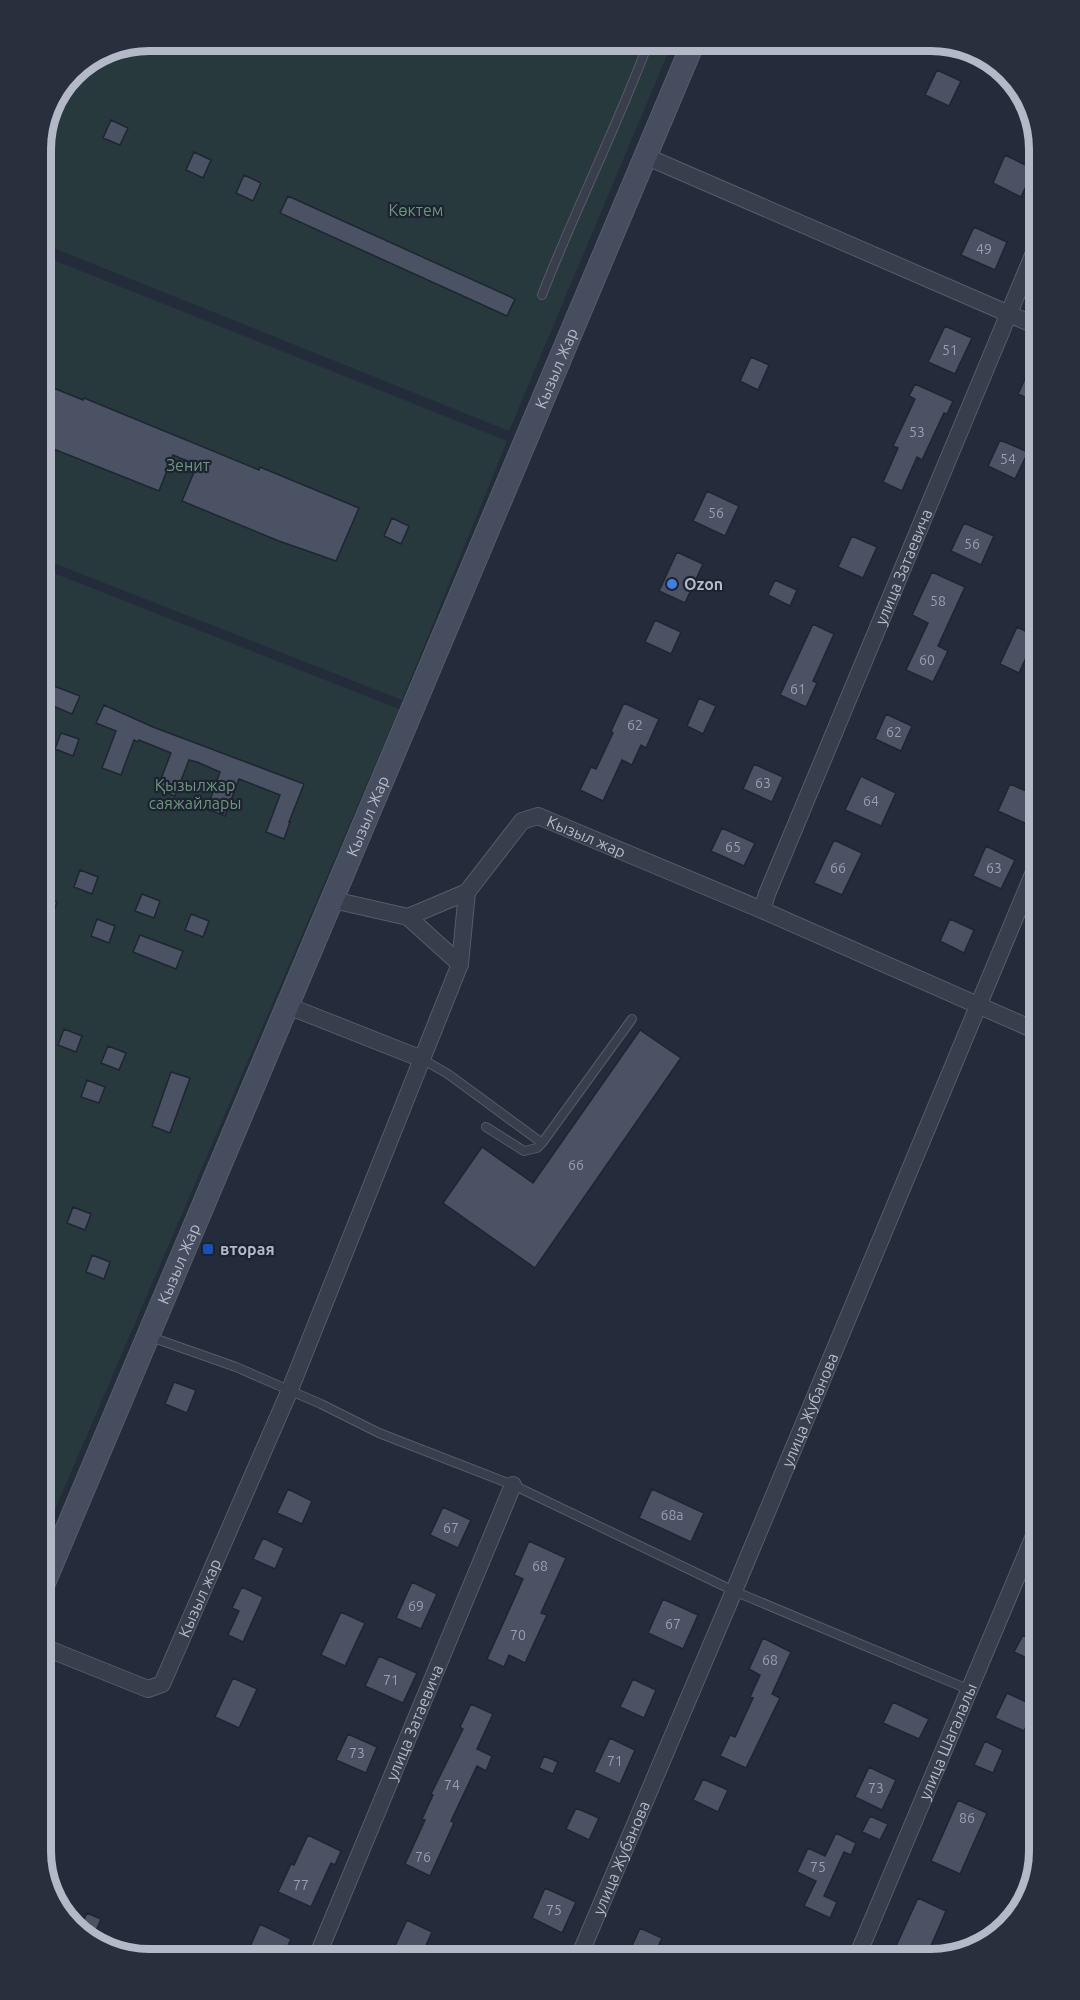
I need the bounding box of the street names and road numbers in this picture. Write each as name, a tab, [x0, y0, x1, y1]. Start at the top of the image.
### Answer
street label: Кызыл Жар	[531, 325, 581, 411]
street label: улица Затаевича	[871, 506, 935, 627]
street label: Кызыл Жар	[342, 773, 392, 859]
street label: Кызыл жар	[544, 812, 628, 861]
street label: Кызыл Жар	[154, 1221, 203, 1307]
street label: улица Жубанова	[778, 1350, 841, 1470]
street label: Кызыл жар	[174, 1556, 224, 1640]
street label: улица Затаевича	[382, 1662, 446, 1783]
street label: улица Шагалалы	[915, 1680, 980, 1803]
street label: улица Жубанова	[589, 1798, 653, 1917]

